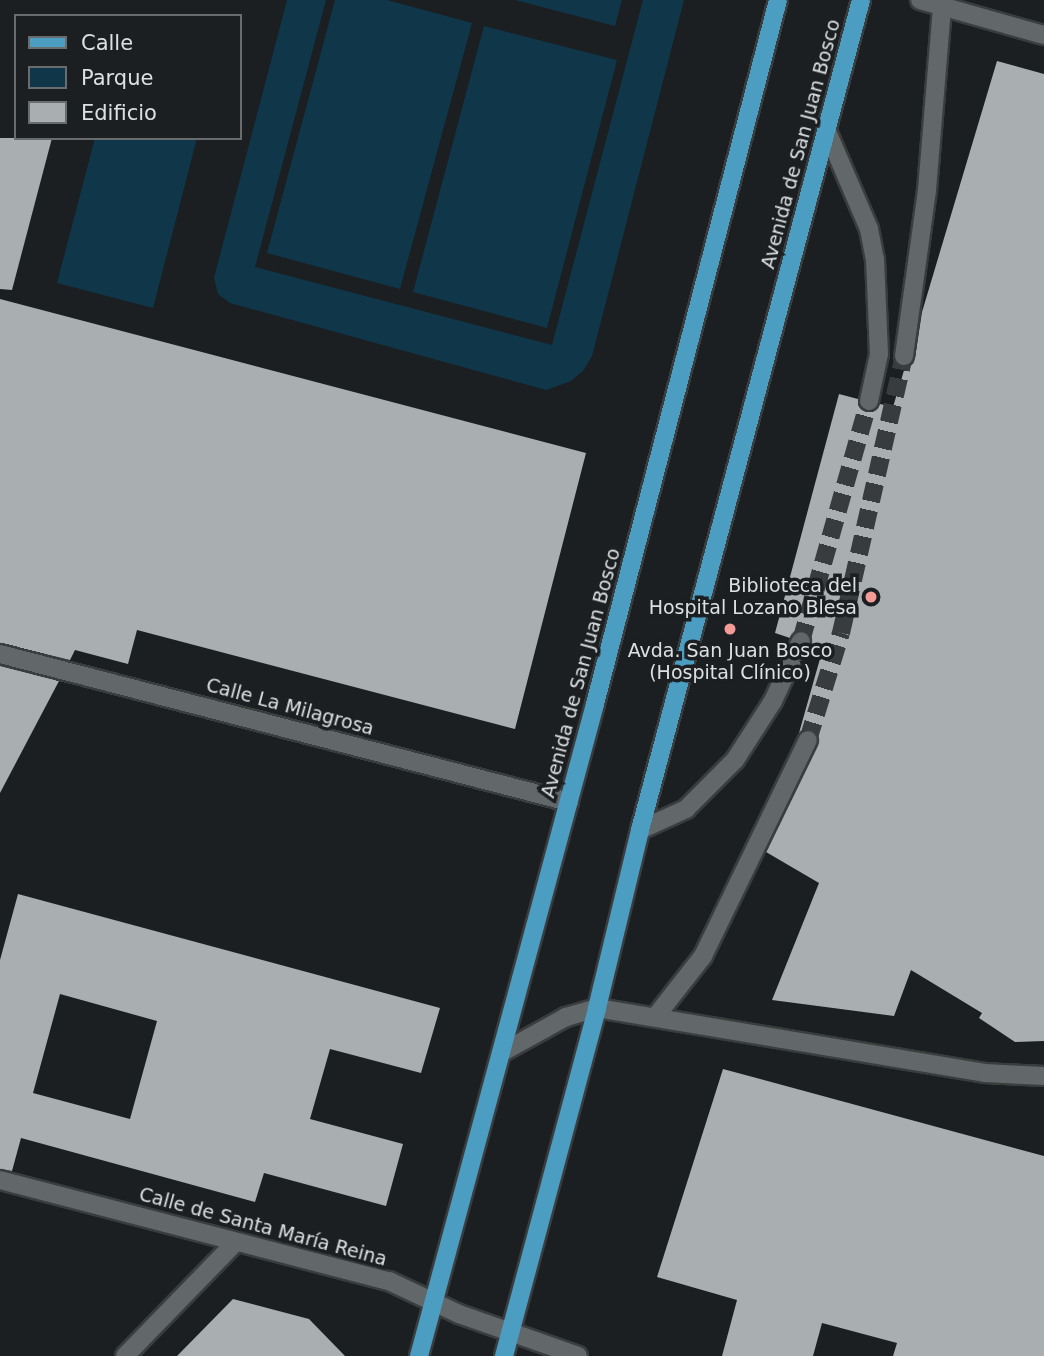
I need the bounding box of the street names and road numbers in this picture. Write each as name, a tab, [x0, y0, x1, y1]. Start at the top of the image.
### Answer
street label: Avenida de San Juan Bosco	[757, 17, 845, 271]
street label: Avenida de San Juan Bosco	[537, 546, 625, 800]
street label: Calle La Milagrosa	[204, 674, 376, 740]
street label: Calle de Santa María Reina	[137, 1183, 389, 1271]

